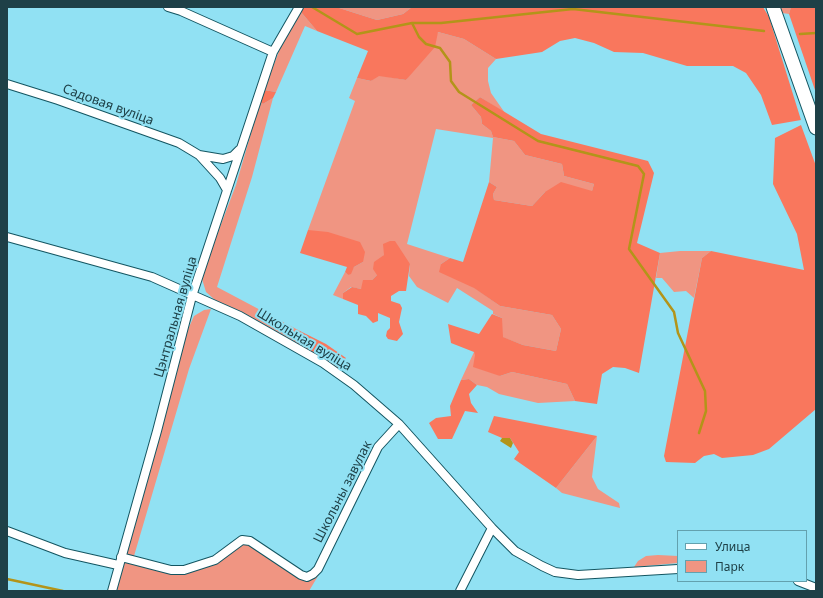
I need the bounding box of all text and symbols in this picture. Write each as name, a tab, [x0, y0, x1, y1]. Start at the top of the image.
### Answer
street label: Садовая вуліца	[60, 81, 156, 129]
street label: Цэнтральная вуліца	[151, 255, 201, 379]
street label: Школьная вуліца	[254, 306, 354, 374]
street label: Школьны завулак	[311, 438, 375, 546]
legend	[677, 530, 807, 582]
text: Улица	[715, 538, 750, 555]
text: Парк	[715, 558, 744, 575]

